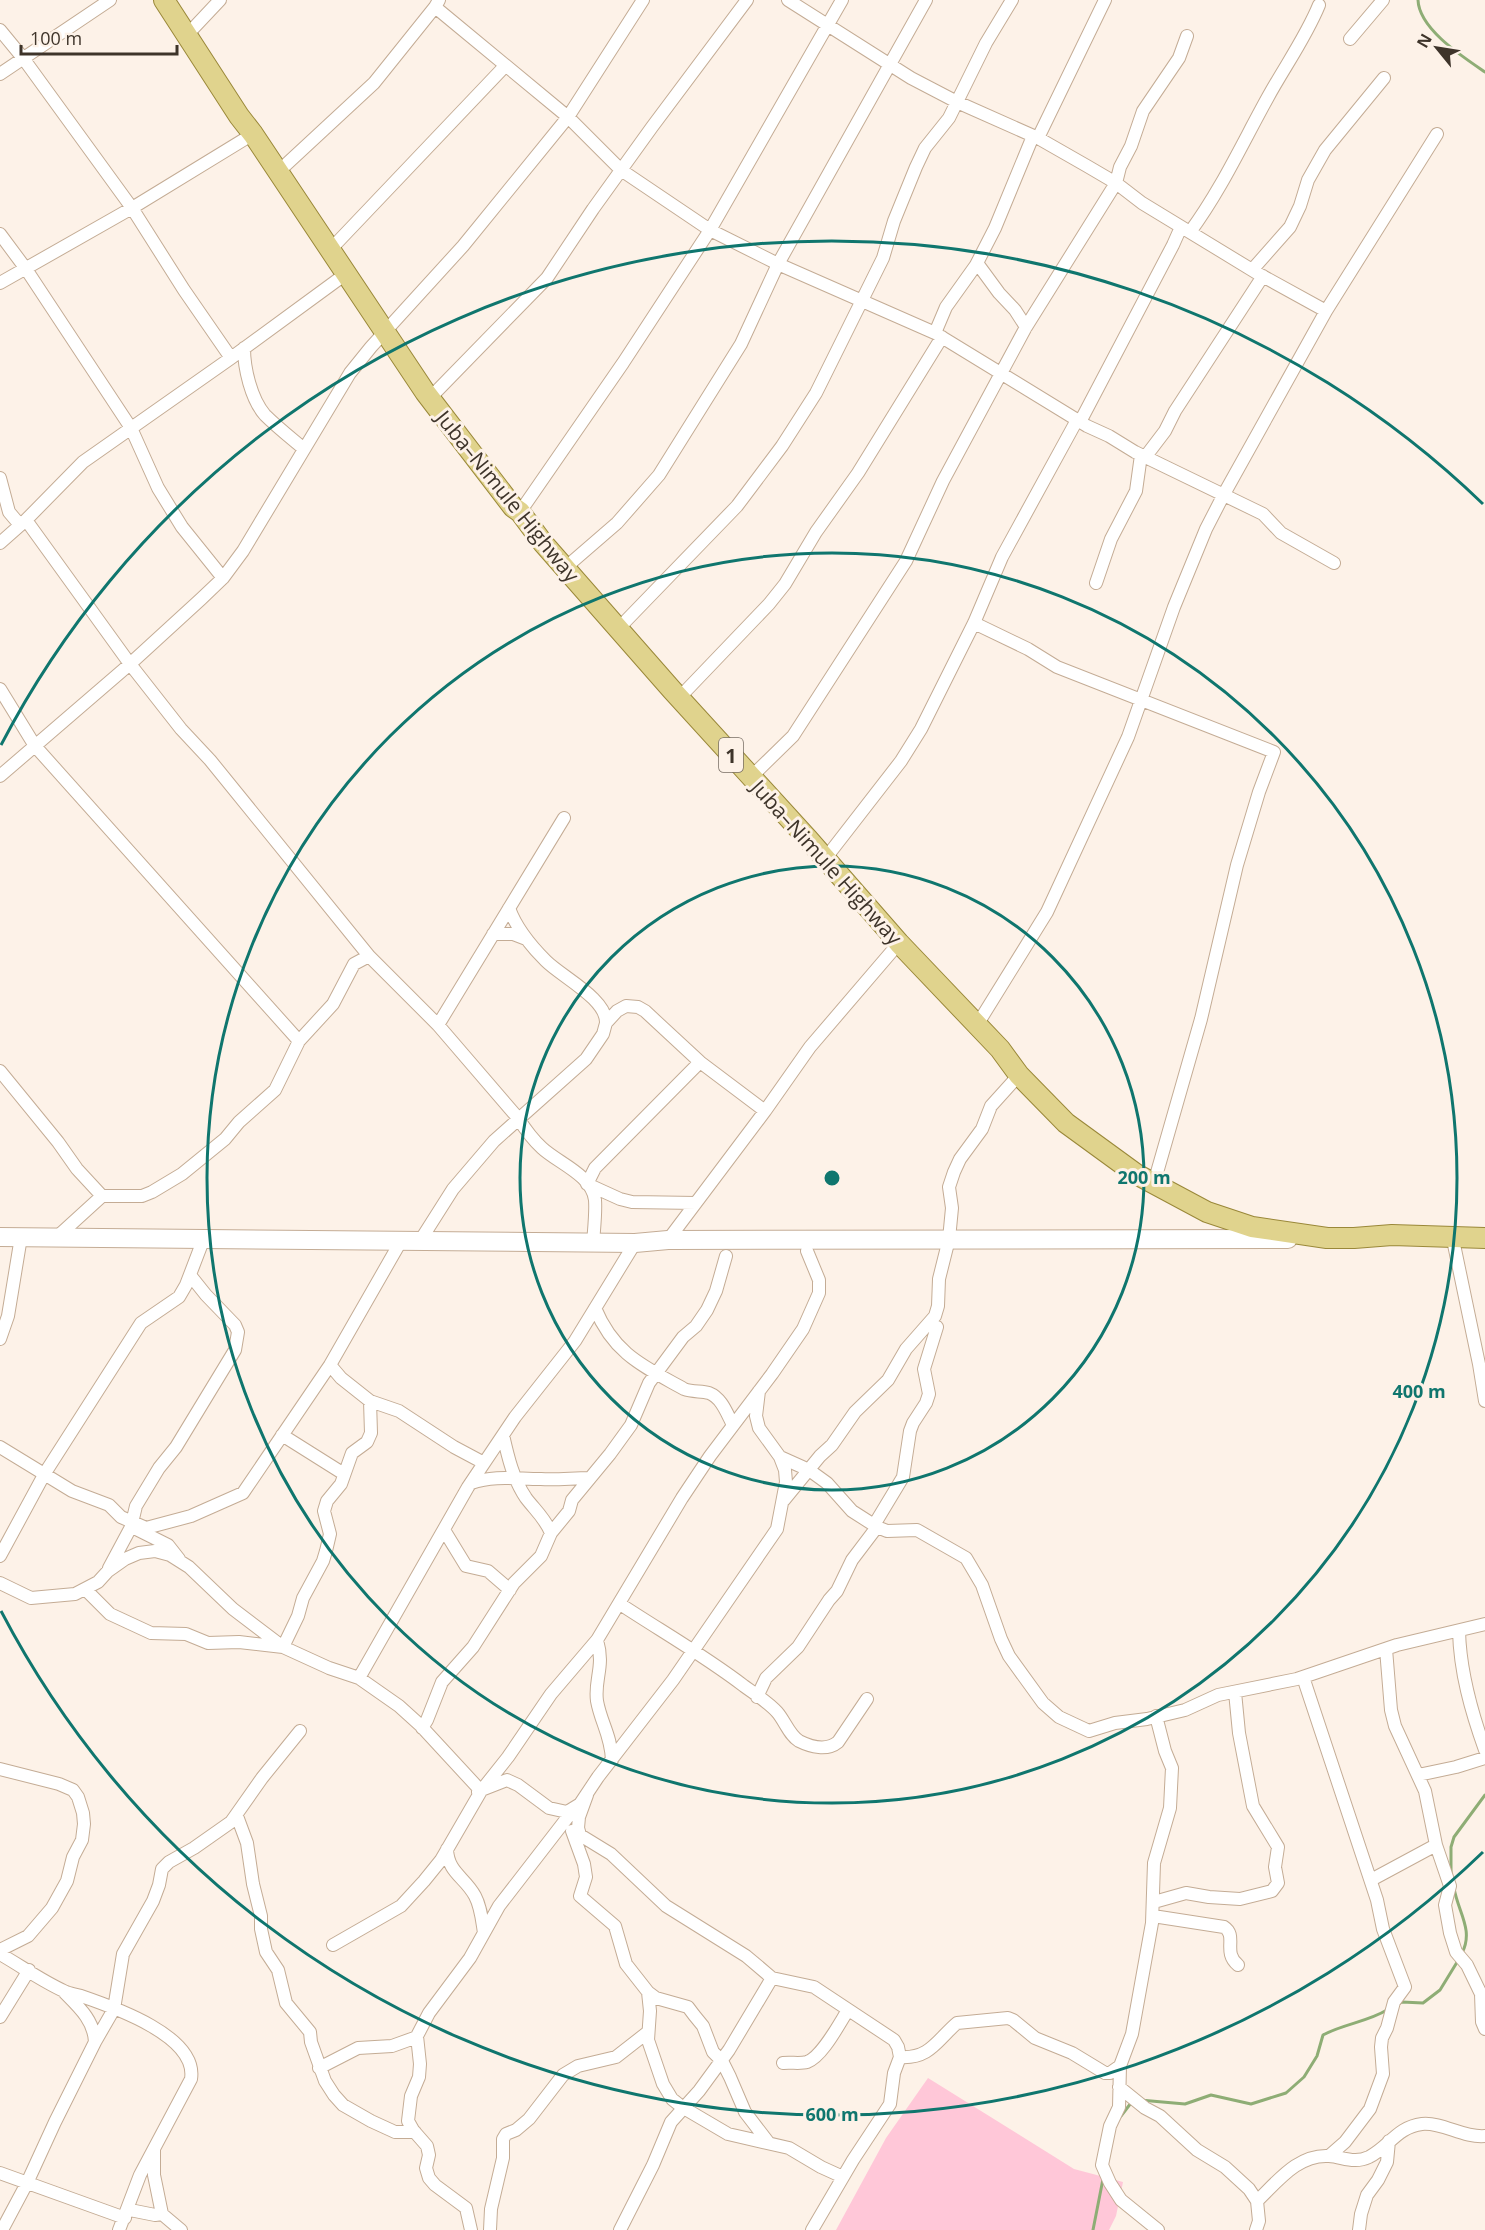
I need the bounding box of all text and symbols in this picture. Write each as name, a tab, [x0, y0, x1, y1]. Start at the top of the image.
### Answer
scale bar	[21, 18, 177, 56]
north arrow	[1407, 18, 1467, 78]
text: 100 m	[30, 26, 82, 50]
text: N	[1411, 29, 1437, 52]
street label: Juba–Nimule Highway	[429, 403, 586, 588]
road number: 1	[719, 738, 743, 772]
street label: Juba–Nimule Highway	[744, 772, 909, 951]
text: 200 m	[1117, 1165, 1171, 1189]
centre of rings	[822, 1168, 842, 1188]
text: 400 m	[1392, 1379, 1446, 1403]
text: 600 m	[805, 2102, 859, 2126]

